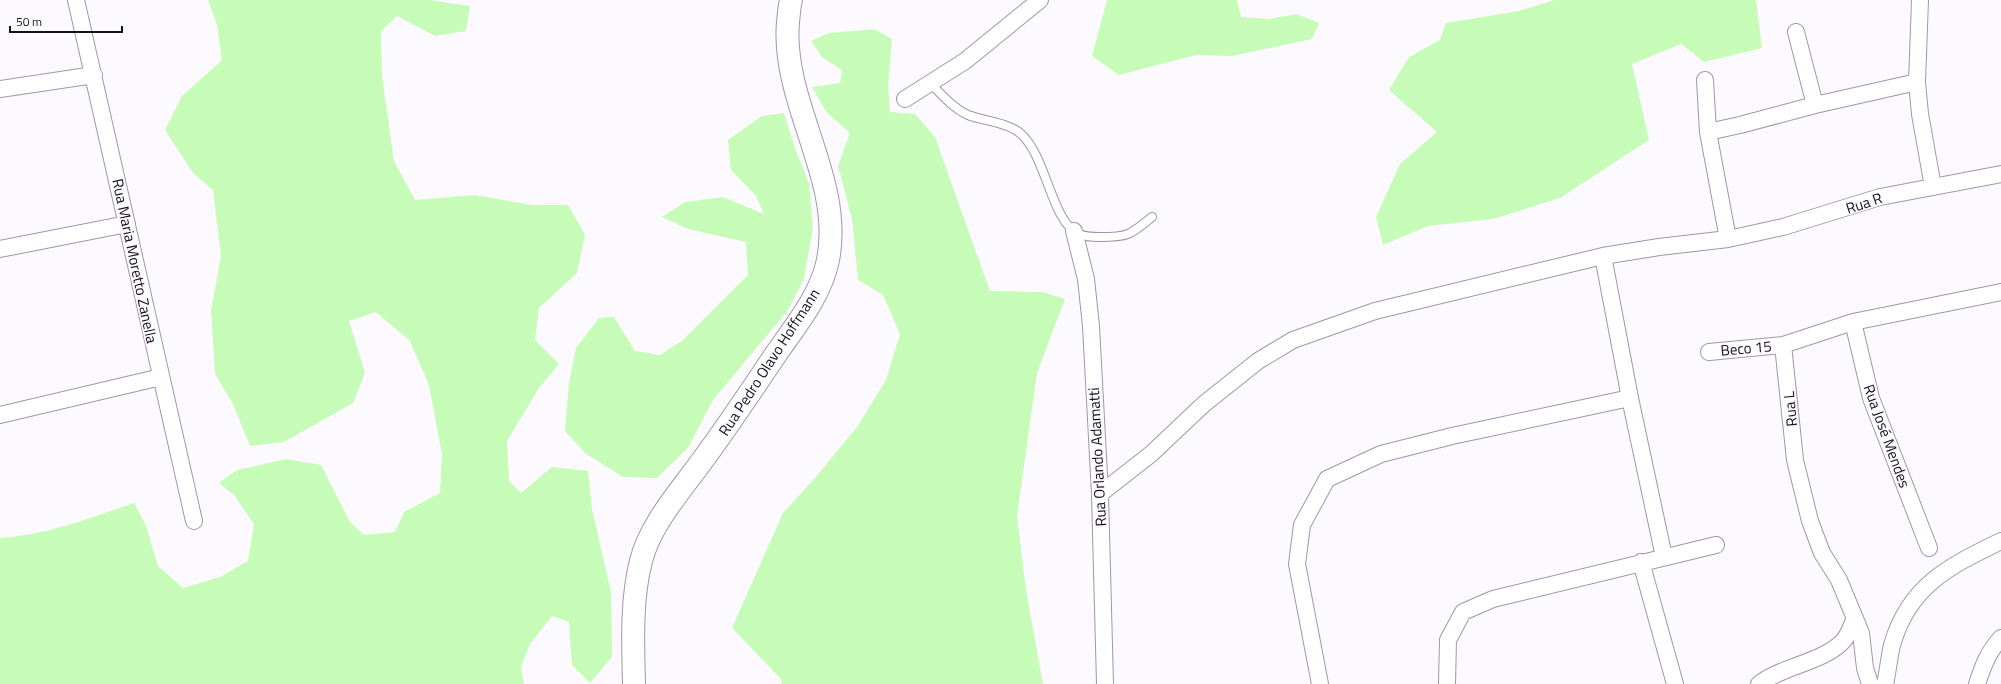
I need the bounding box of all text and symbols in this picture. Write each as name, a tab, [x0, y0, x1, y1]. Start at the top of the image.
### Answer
scale bar	[10, 8, 122, 34]
text: 50 m	[16, 12, 42, 31]
street label: Rua Maria Moretto Zanella	[106, 177, 164, 346]
street label: Rua R	[1843, 186, 1885, 220]
street label: Rua Pedro Olavo Hoffmann	[713, 284, 825, 440]
street label: Beco 15	[1719, 334, 1773, 362]
street label: Rua José Mendes	[1858, 381, 1916, 491]
street label: Rua Orlando Adamatti	[1082, 387, 1112, 527]
street label: Rua L	[1777, 390, 1803, 428]

